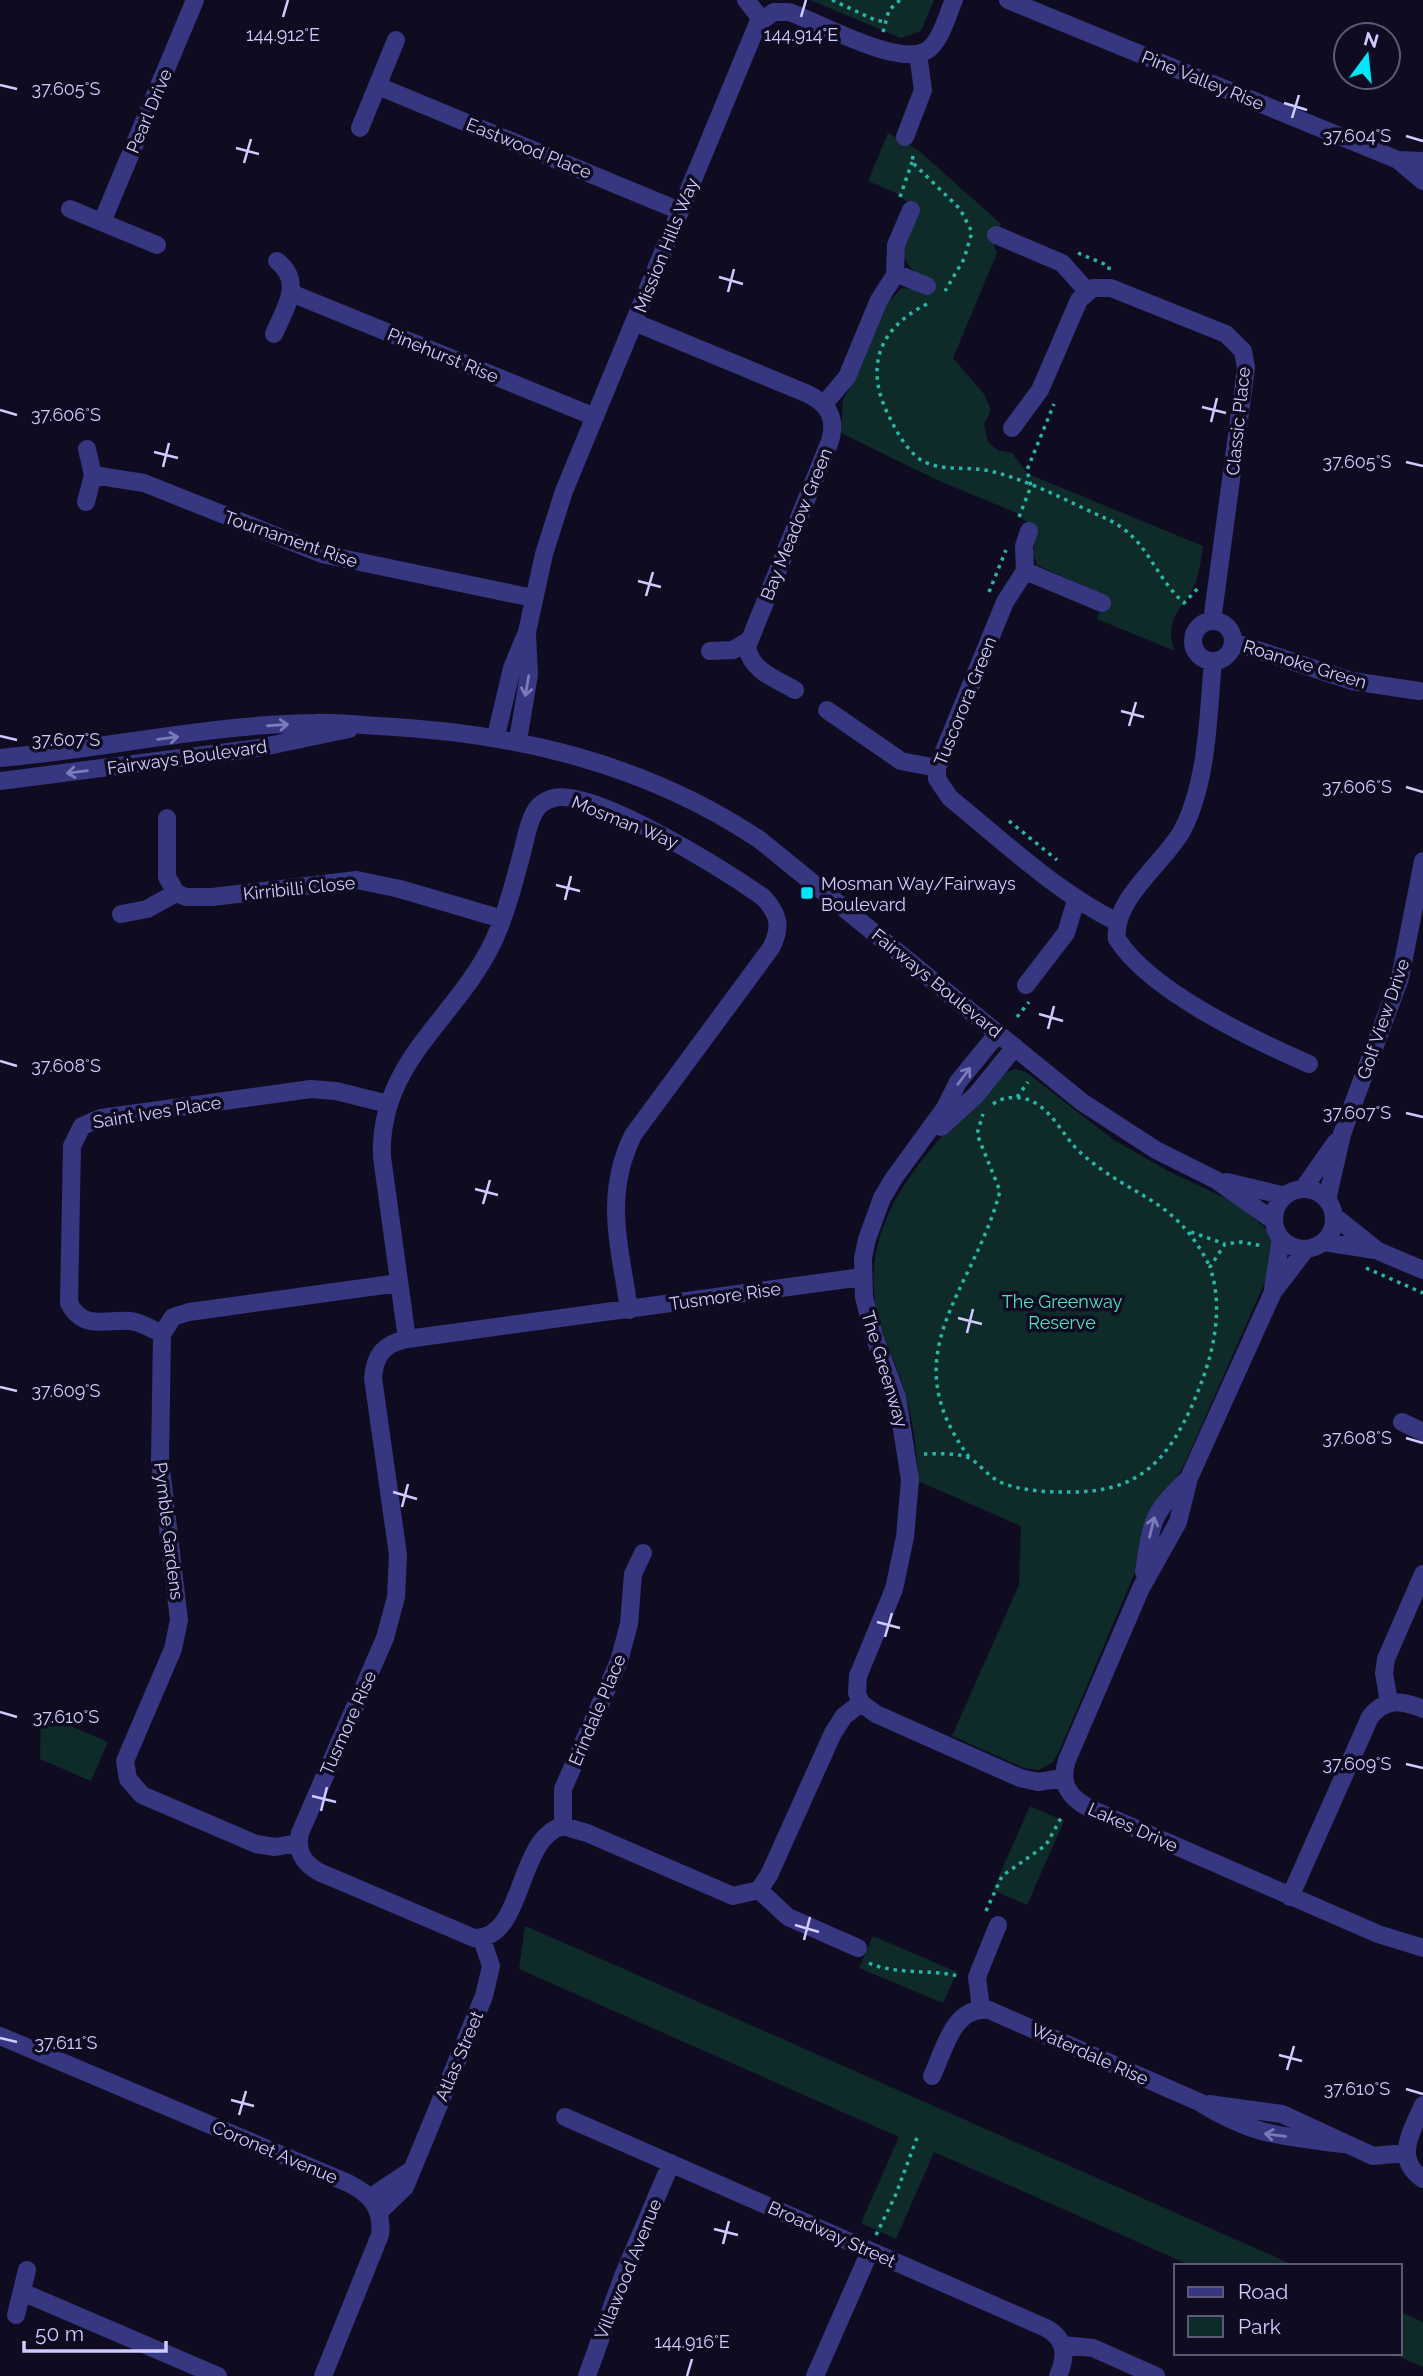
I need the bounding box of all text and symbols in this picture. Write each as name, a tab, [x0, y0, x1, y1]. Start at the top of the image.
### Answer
north arrow	[1332, 21, 1402, 91]
text: 144.912°E	[246, 24, 320, 45]
text: 144.914°E	[764, 24, 838, 45]
text: N	[1362, 27, 1381, 52]
street label: Pine Valley Rise	[1139, 46, 1268, 114]
street label: Pearl Drive	[122, 65, 176, 156]
text: 37.605°S	[32, 78, 100, 99]
street label: Eastwood Place	[463, 113, 595, 183]
text: 37.604°S	[1323, 125, 1391, 146]
street label: Mission Hills Way	[629, 174, 703, 316]
street label: Pinehurst Rise	[384, 323, 502, 387]
street label: Classic Place	[1222, 365, 1254, 476]
text: 37.606°S	[31, 404, 101, 425]
street label: Bay Meadow Green	[756, 445, 836, 603]
text: 37.605°S	[1323, 451, 1391, 472]
street label: Tournament Rise	[221, 506, 361, 572]
street label: Tuscorora Green	[930, 633, 1000, 769]
street label: Roanoke Green	[1241, 635, 1369, 693]
one-way arrow	[520, 674, 533, 697]
one-way arrow	[266, 718, 289, 731]
text: 37.607°S	[32, 729, 100, 750]
one-way arrow	[156, 732, 178, 745]
street label: Fairways Boulevard	[106, 735, 268, 779]
one-way arrow	[66, 766, 89, 779]
text: 37.606°S	[1322, 776, 1392, 797]
street label: Mosman Way	[569, 791, 682, 853]
street label: Kirribilli Close	[242, 872, 357, 904]
place label: Mosman Way/Fairways Boulevard	[821, 873, 1016, 915]
marker: Mosman Way/Fairways Boulevard	[799, 885, 815, 901]
street label: Fairways Boulevard	[868, 924, 1006, 1042]
street label: Golf View Drive	[1353, 956, 1414, 1082]
text: 37.608°S	[31, 1055, 101, 1076]
one-way arrow	[956, 1067, 971, 1086]
street label: Saint Ives Place	[91, 1091, 223, 1133]
text: 37.607°S	[1323, 1102, 1391, 1123]
street label: Tusmore Rise	[668, 1278, 782, 1314]
park label: The Greenway Reserve	[1002, 1291, 1123, 1333]
street label: The Greenway	[857, 1308, 913, 1430]
text: 37.609°S	[32, 1380, 101, 1401]
text: 37.608°S	[1322, 1427, 1392, 1448]
street label: Pymble Gardens	[150, 1461, 188, 1601]
one-way arrow	[1146, 1516, 1159, 1539]
street label: Erindale Place	[564, 1651, 630, 1769]
street label: Tusmore Rise	[316, 1667, 381, 1779]
text: 37.610°S	[33, 1706, 99, 1727]
text: 37.609°S	[1323, 1753, 1392, 1774]
street label: Lakes Drive	[1085, 1798, 1182, 1856]
street label: Atlas Street	[431, 2008, 487, 2104]
street label: Waterdale Rise	[1028, 2019, 1152, 2089]
text: 37.611°S	[35, 2032, 98, 2053]
text: 37.610°S	[1324, 2078, 1390, 2099]
street label: Coronet Avenue	[209, 2116, 341, 2188]
one-way arrow	[1264, 2129, 1287, 2142]
street label: Villawood Avenue	[590, 2195, 666, 2342]
street label: Broadway Street	[765, 2196, 899, 2272]
legend	[1174, 2264, 1402, 2355]
text: Road	[1238, 2279, 1288, 2304]
scale bar	[24, 2310, 166, 2354]
text: Park	[1238, 2314, 1281, 2339]
text: 50 m	[35, 2321, 84, 2346]
text: 144.916°E	[654, 2331, 730, 2352]

